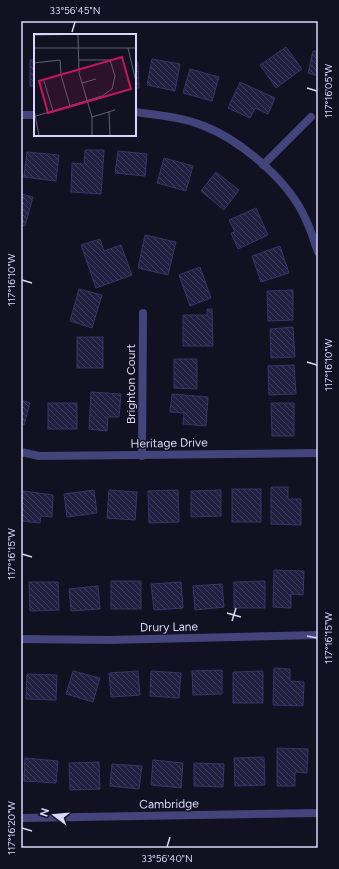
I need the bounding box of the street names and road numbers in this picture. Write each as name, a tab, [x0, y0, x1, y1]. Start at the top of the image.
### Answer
street label: Brighton Court	[124, 344, 138, 424]
street label: Heritage Drive	[130, 435, 208, 451]
street label: Drury Lane	[140, 619, 199, 635]
street label: Cambridge	[139, 796, 199, 812]

